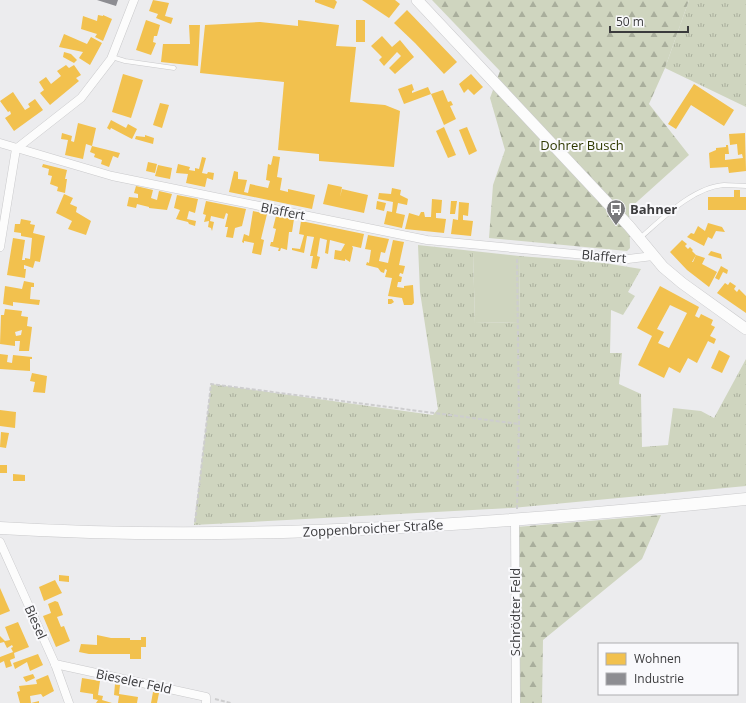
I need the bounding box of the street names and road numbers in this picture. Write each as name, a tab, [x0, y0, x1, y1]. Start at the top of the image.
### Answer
street label: Blaffert	[259, 198, 307, 224]
street label: Blaffert	[581, 245, 628, 267]
street label: Zoppenbroicher Straße	[302, 515, 444, 541]
street label: Schrödter Feld	[506, 568, 524, 656]
street label: Biesel	[21, 602, 51, 642]
street label: Bieseler Feld	[94, 664, 174, 698]

